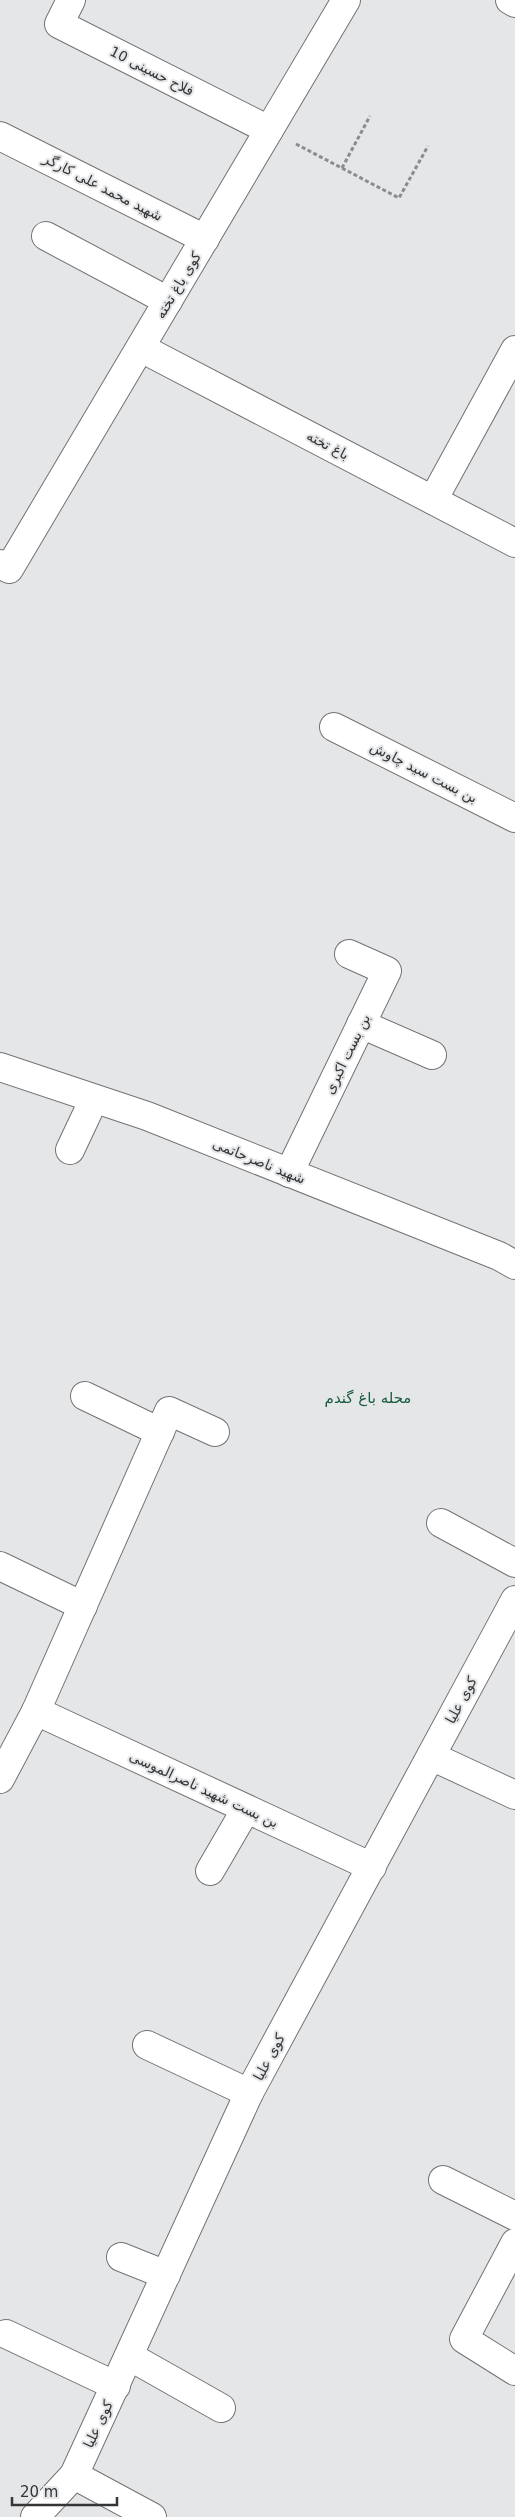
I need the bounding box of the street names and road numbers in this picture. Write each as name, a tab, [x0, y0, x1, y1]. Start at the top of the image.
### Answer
street label: فلاح حسینی 10	[107, 43, 197, 100]
street label: شهید محمد علی کارگر	[39, 149, 165, 225]
street label: کوی باغ تخته	[152, 248, 205, 322]
street label: باغ تخته	[304, 427, 352, 464]
street label: بن بست سید چاوش	[367, 738, 480, 807]
street label: بن بست اکبری	[321, 1011, 374, 1097]
street label: شهید ناصرحاتمی	[210, 1135, 308, 1188]
street label: کوی علیا	[442, 1674, 481, 1727]
street label: بن بست شهید ناصرالموسی	[127, 1747, 281, 1831]
street label: کوی علیا	[250, 2031, 289, 2084]
street label: کوی علیا	[80, 2397, 117, 2451]

